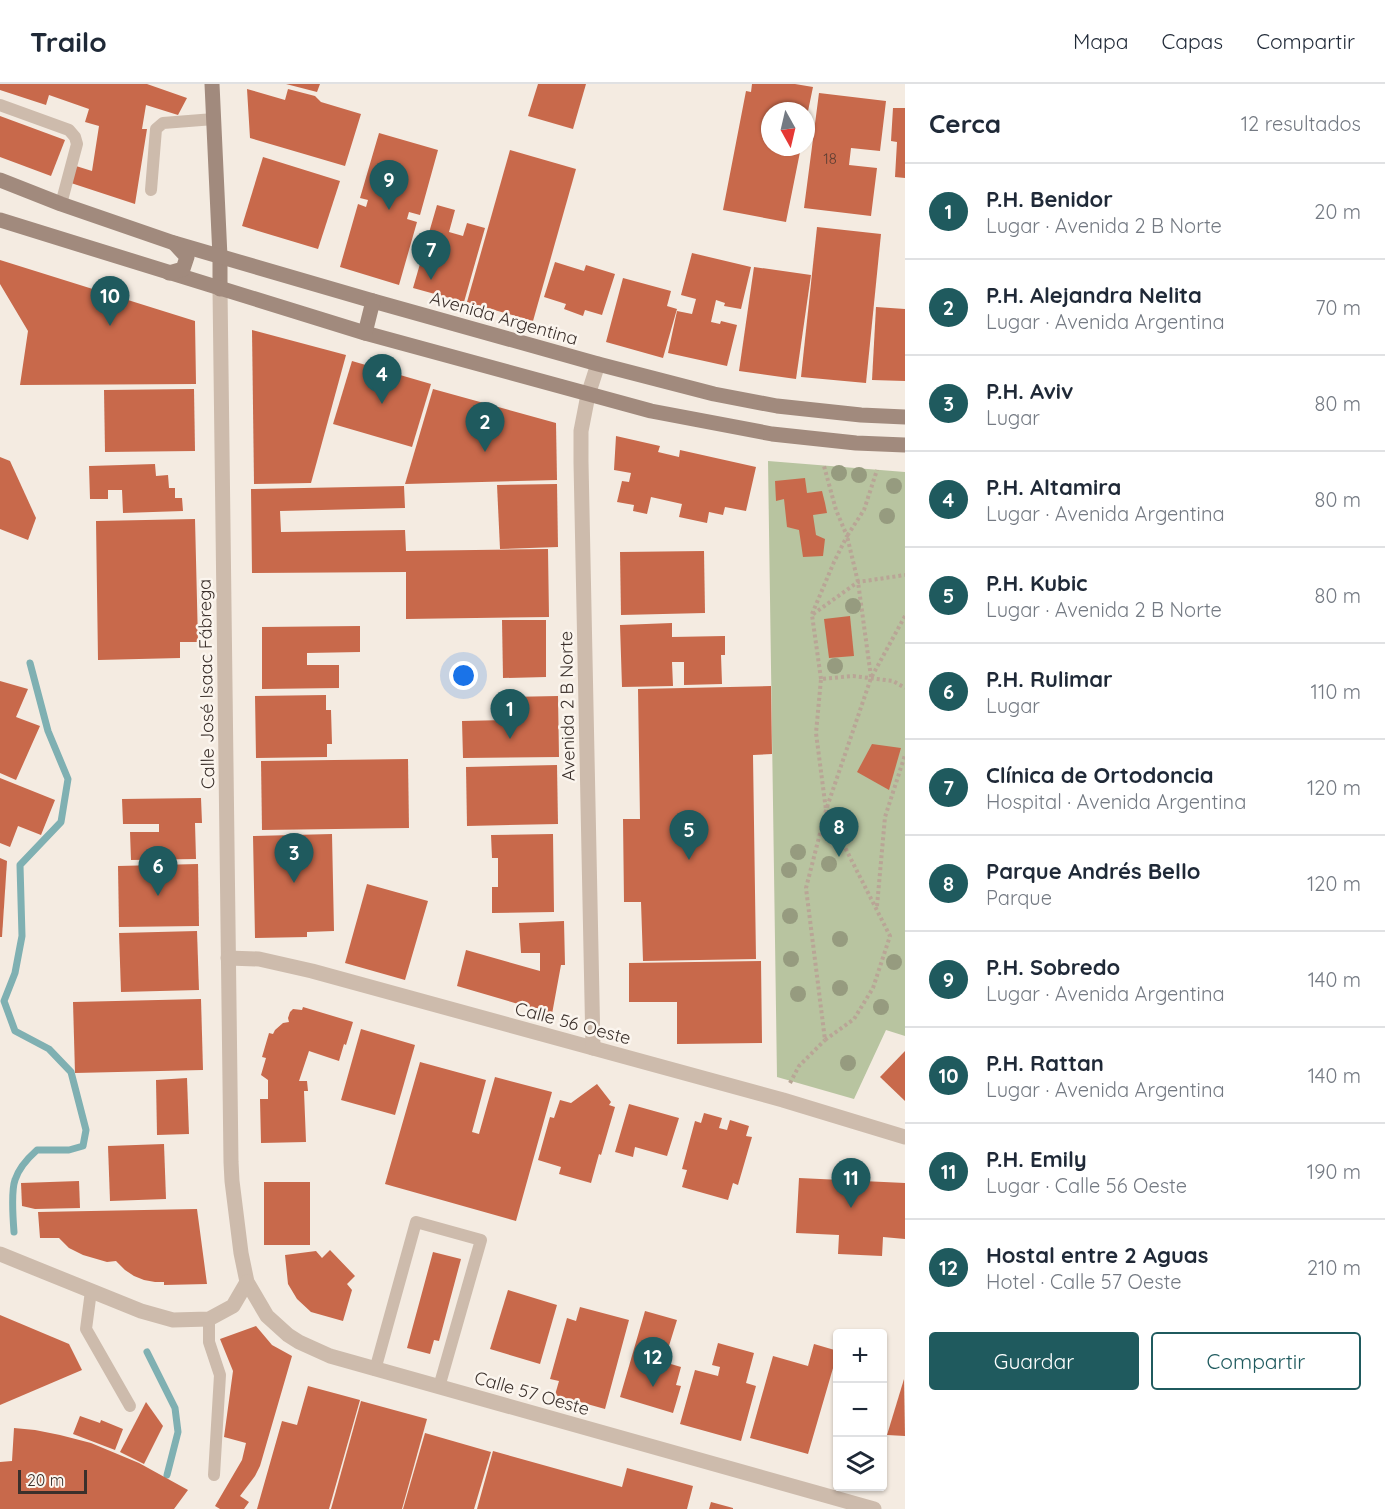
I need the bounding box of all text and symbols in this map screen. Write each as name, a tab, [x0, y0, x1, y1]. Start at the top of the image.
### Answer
text: Trailo	[30, 24, 107, 59]
text: Mapa	[1073, 28, 1128, 54]
text: Capas	[1161, 28, 1223, 54]
text: Compartir	[1256, 28, 1355, 54]
north arrow	[761, 102, 815, 156]
text: Cerca	[929, 107, 1001, 140]
text: 12 resultados	[1241, 111, 1361, 136]
house number: 18	[823, 149, 837, 168]
pin: 9	[370, 160, 408, 210]
text: P.H. Benidor	[986, 185, 1113, 213]
text: 1	[945, 199, 952, 224]
text: 20 m	[1314, 199, 1361, 224]
text: Lugar · Avenida 2 B Norte	[986, 213, 1222, 238]
pin: 7	[412, 230, 450, 280]
pin: 10	[90, 276, 130, 326]
text: P.H. Alejandra Nelita	[986, 281, 1202, 309]
street label: Avenida Argentina	[427, 286, 581, 350]
text: 2	[943, 295, 954, 320]
text: 70 m	[1315, 295, 1361, 320]
text: Lugar · Avenida Argentina	[986, 309, 1225, 334]
pin: 4	[362, 354, 401, 404]
text: P.H. Aviv	[986, 377, 1073, 405]
text: 3	[943, 391, 954, 416]
text: 80 m	[1315, 391, 1361, 416]
pin: 2	[466, 402, 504, 452]
text: Lugar	[986, 405, 1040, 430]
text: P.H. Altamira	[986, 473, 1121, 501]
text: 4	[943, 487, 954, 512]
text: 80 m	[1315, 487, 1361, 512]
text: Lugar · Avenida Argentina	[986, 501, 1225, 526]
text: P.H. Kubic	[986, 569, 1088, 597]
street label: Calle José Isaac Fábrega	[193, 579, 219, 789]
text: 5	[943, 583, 954, 608]
text: 80 m	[1315, 583, 1361, 608]
text: Lugar · Avenida 2 B Norte	[986, 597, 1222, 622]
street label: Avenida 2 B Norte	[554, 631, 580, 781]
your location	[449, 661, 478, 690]
text: P.H. Rulimar	[986, 665, 1113, 693]
text: 6	[943, 679, 954, 704]
text: 110 m	[1311, 679, 1361, 704]
pin: 1	[490, 690, 530, 739]
text: Lugar	[986, 693, 1040, 718]
text: Clínica de Ortodoncia	[986, 761, 1214, 789]
text: 7	[943, 775, 954, 800]
text: 120 m	[1307, 775, 1361, 800]
text: Hospital · Avenida Argentina	[986, 789, 1246, 814]
pin: 8	[820, 808, 858, 857]
pin: 5	[670, 810, 708, 860]
pin: 3	[274, 834, 314, 883]
pin: 6	[138, 846, 178, 896]
text: Parque Andrés Bello	[986, 857, 1200, 885]
text: 8	[943, 871, 954, 896]
text: 120 m	[1307, 871, 1361, 896]
text: Parque	[986, 885, 1052, 910]
text: P.H. Sobredo	[986, 953, 1120, 981]
text: 9	[943, 967, 954, 992]
text: 140 m	[1308, 967, 1361, 992]
text: Lugar · Avenida Argentina	[986, 981, 1225, 1006]
street label: Calle 56 Oeste	[513, 996, 633, 1050]
text: P.H. Rattan	[986, 1049, 1104, 1077]
text: 10	[938, 1063, 959, 1088]
text: 140 m	[1308, 1063, 1361, 1088]
text: Lugar · Avenida Argentina	[986, 1077, 1225, 1102]
text: P.H. Emily	[986, 1145, 1087, 1173]
pin: 11	[832, 1158, 870, 1208]
text: 11	[941, 1159, 956, 1184]
text: 190 m	[1307, 1159, 1361, 1184]
text: Lugar · Calle 56 Oeste	[986, 1173, 1187, 1198]
text: Hostal entre 2 Aguas	[986, 1241, 1208, 1269]
text: 12	[939, 1255, 958, 1280]
text: 210 m	[1307, 1255, 1361, 1280]
text: Hotel · Calle 57 Oeste	[986, 1269, 1182, 1294]
map controls	[833, 1329, 887, 1491]
button: +	[833, 1329, 887, 1383]
button: Guardar	[929, 1332, 1139, 1390]
button: Compartir	[1151, 1332, 1361, 1390]
pin: 12	[634, 1338, 672, 1387]
street label: Calle 57 Oeste	[472, 1366, 592, 1420]
button: −	[833, 1383, 887, 1437]
button: layers	[833, 1437, 887, 1491]
scale bar	[18, 1467, 87, 1494]
text: 20 m	[27, 1470, 64, 1490]

